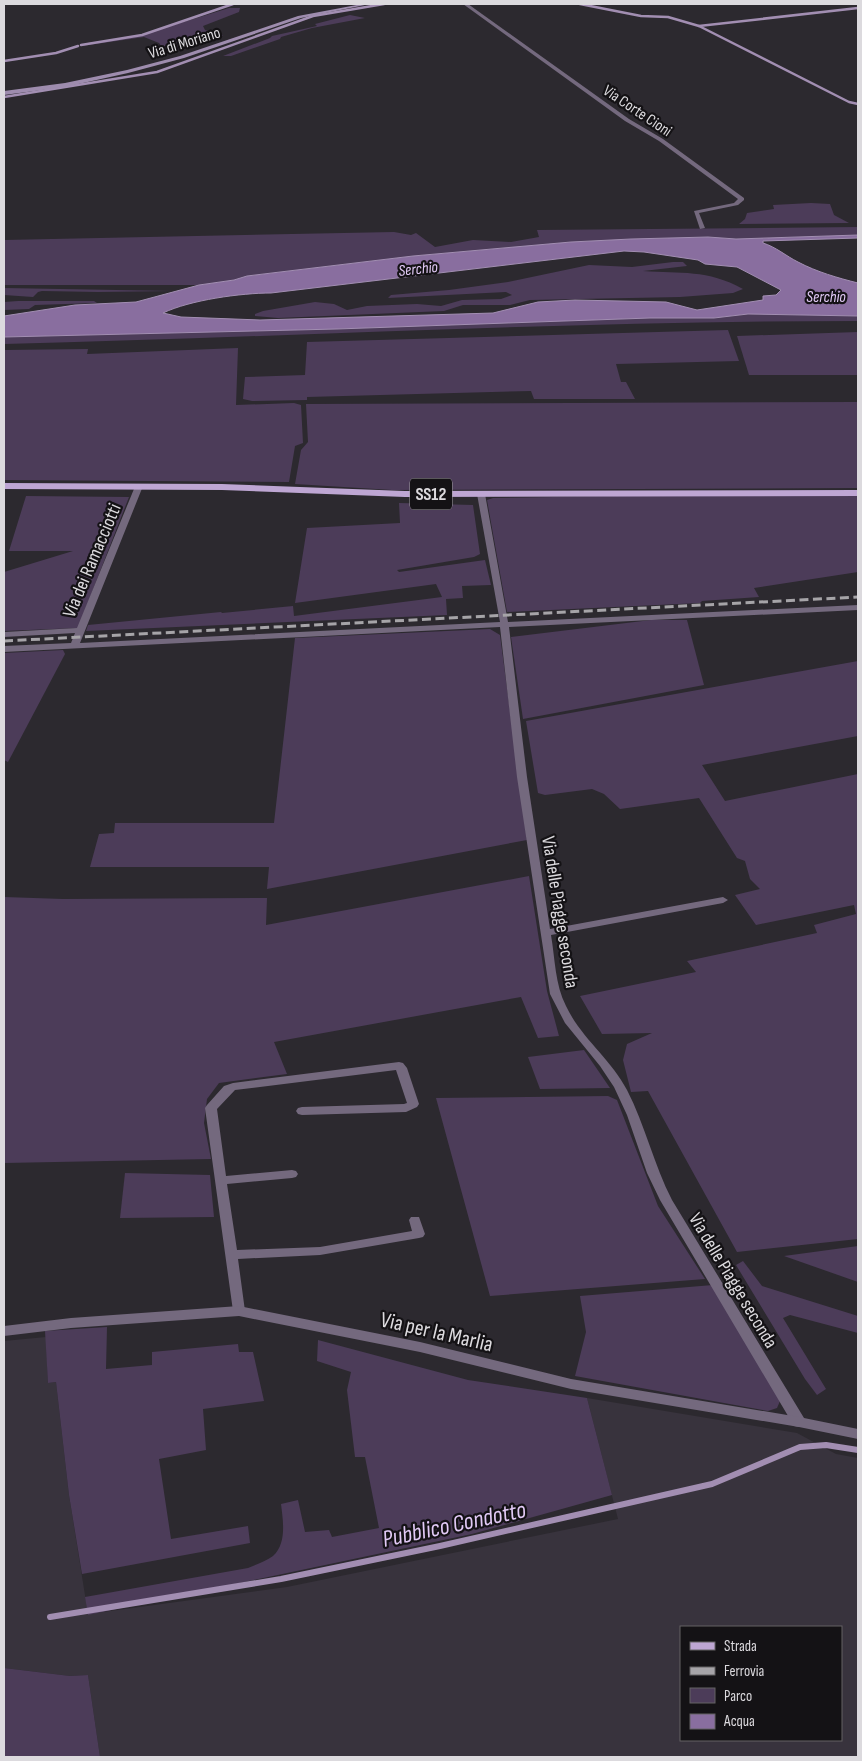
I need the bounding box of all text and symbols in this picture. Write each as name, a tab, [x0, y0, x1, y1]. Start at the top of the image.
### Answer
street label: Via di Moriano	[146, 23, 223, 63]
street label: Via Corte Cioni	[599, 81, 675, 141]
water label: Serchio	[397, 258, 439, 281]
water label: Serchio	[806, 288, 846, 307]
road number: SS12	[410, 478, 452, 509]
street label: Via dei Ramacciotti	[58, 500, 127, 621]
street label: Via delle Piagge seconda	[536, 835, 583, 990]
street label: Via delle Piagge seconda	[683, 1209, 782, 1353]
street label: Via per la Marlia	[378, 1306, 496, 1359]
water label: Pubblico Condotto	[380, 1495, 529, 1554]
legend	[680, 1626, 842, 1741]
text: Strada	[724, 1637, 757, 1656]
text: Ferrovia	[724, 1662, 765, 1681]
text: Parco	[724, 1687, 752, 1706]
text: Acqua	[723, 1712, 755, 1731]

